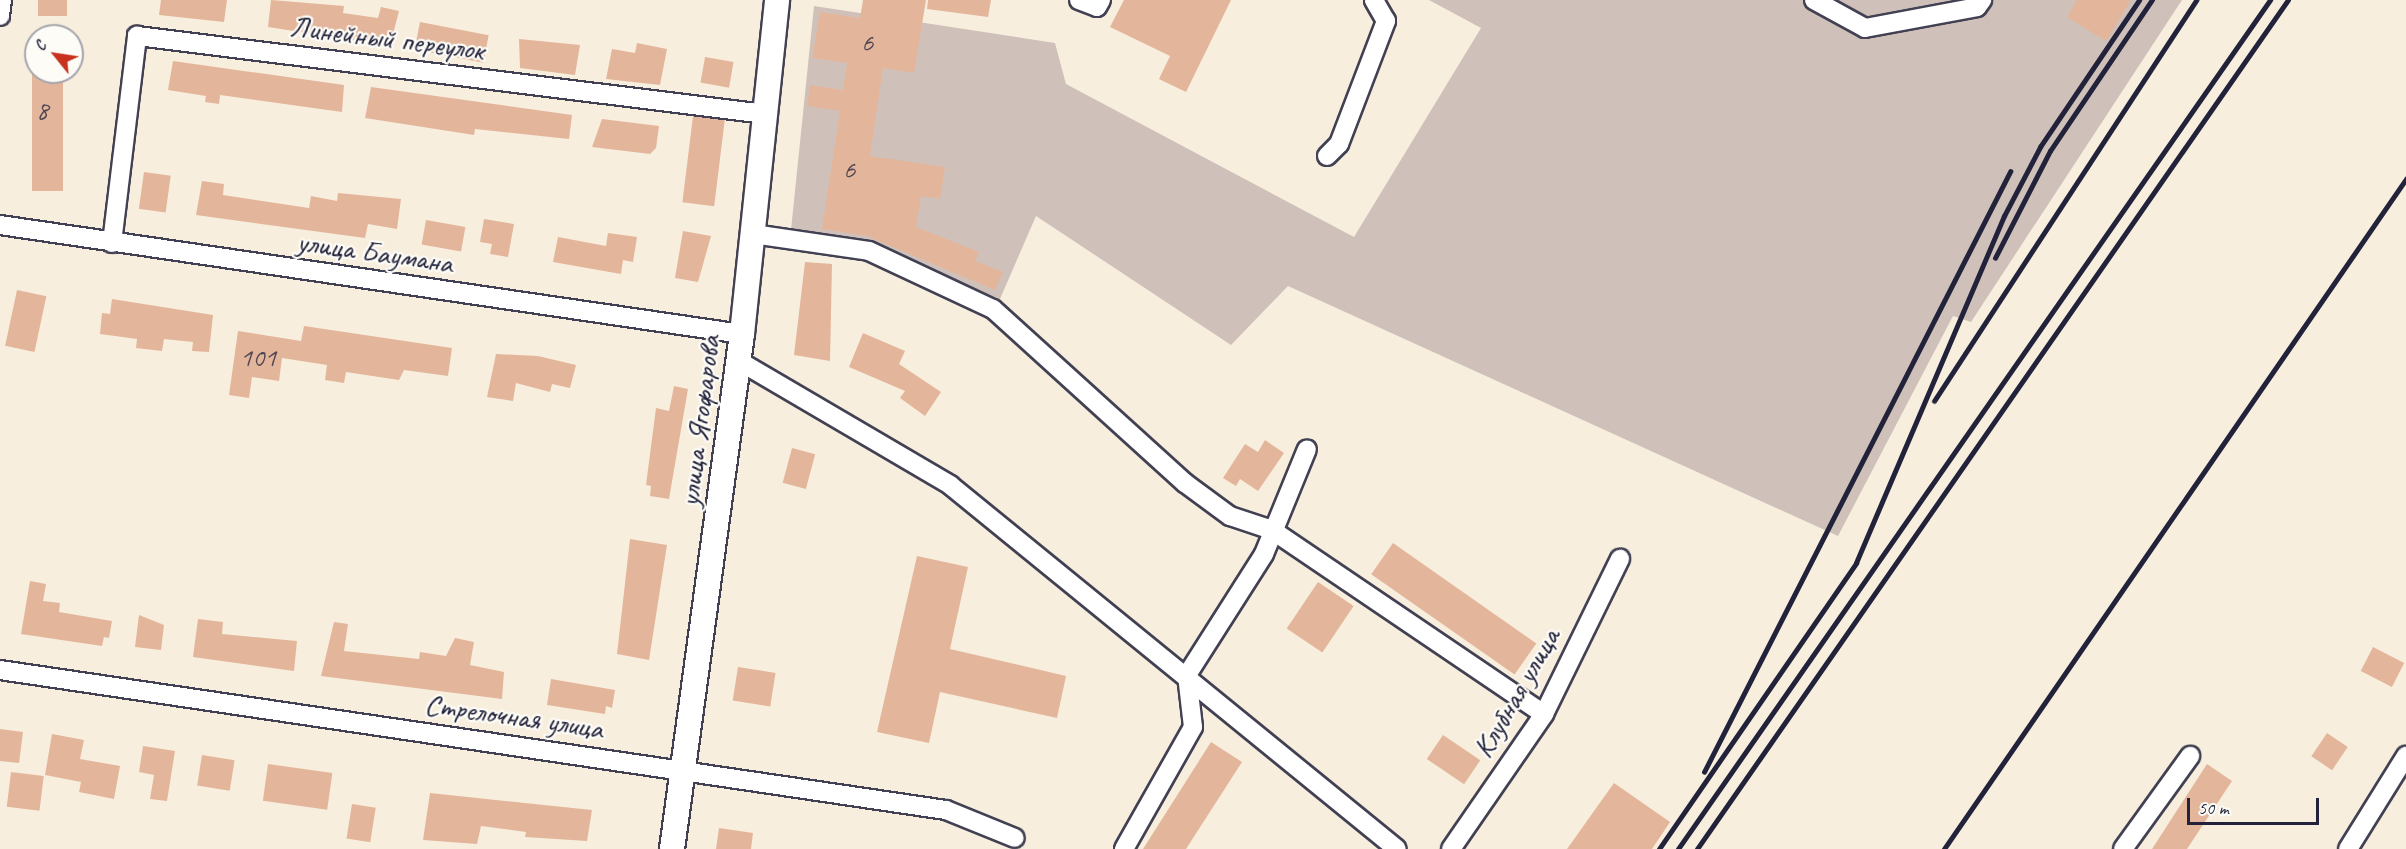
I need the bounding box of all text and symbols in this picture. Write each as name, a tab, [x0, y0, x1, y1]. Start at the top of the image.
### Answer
street label: Линейный переулок	[288, 8, 486, 68]
north arrow	[24, 24, 84, 84]
house number: 6	[861, 27, 873, 59]
text: С	[30, 38, 51, 54]
house number: 8	[36, 95, 48, 127]
house number: 6	[843, 154, 855, 186]
street label: улица Баумана	[295, 223, 455, 281]
street label: улица Ягофарова	[671, 334, 727, 508]
house number: 101	[240, 342, 276, 374]
street label: Клубная улица	[1465, 622, 1567, 764]
street label: Стрелочная улица	[422, 686, 606, 746]
scale bar	[2190, 786, 2322, 824]
text: 50 m	[2198, 797, 2229, 819]

